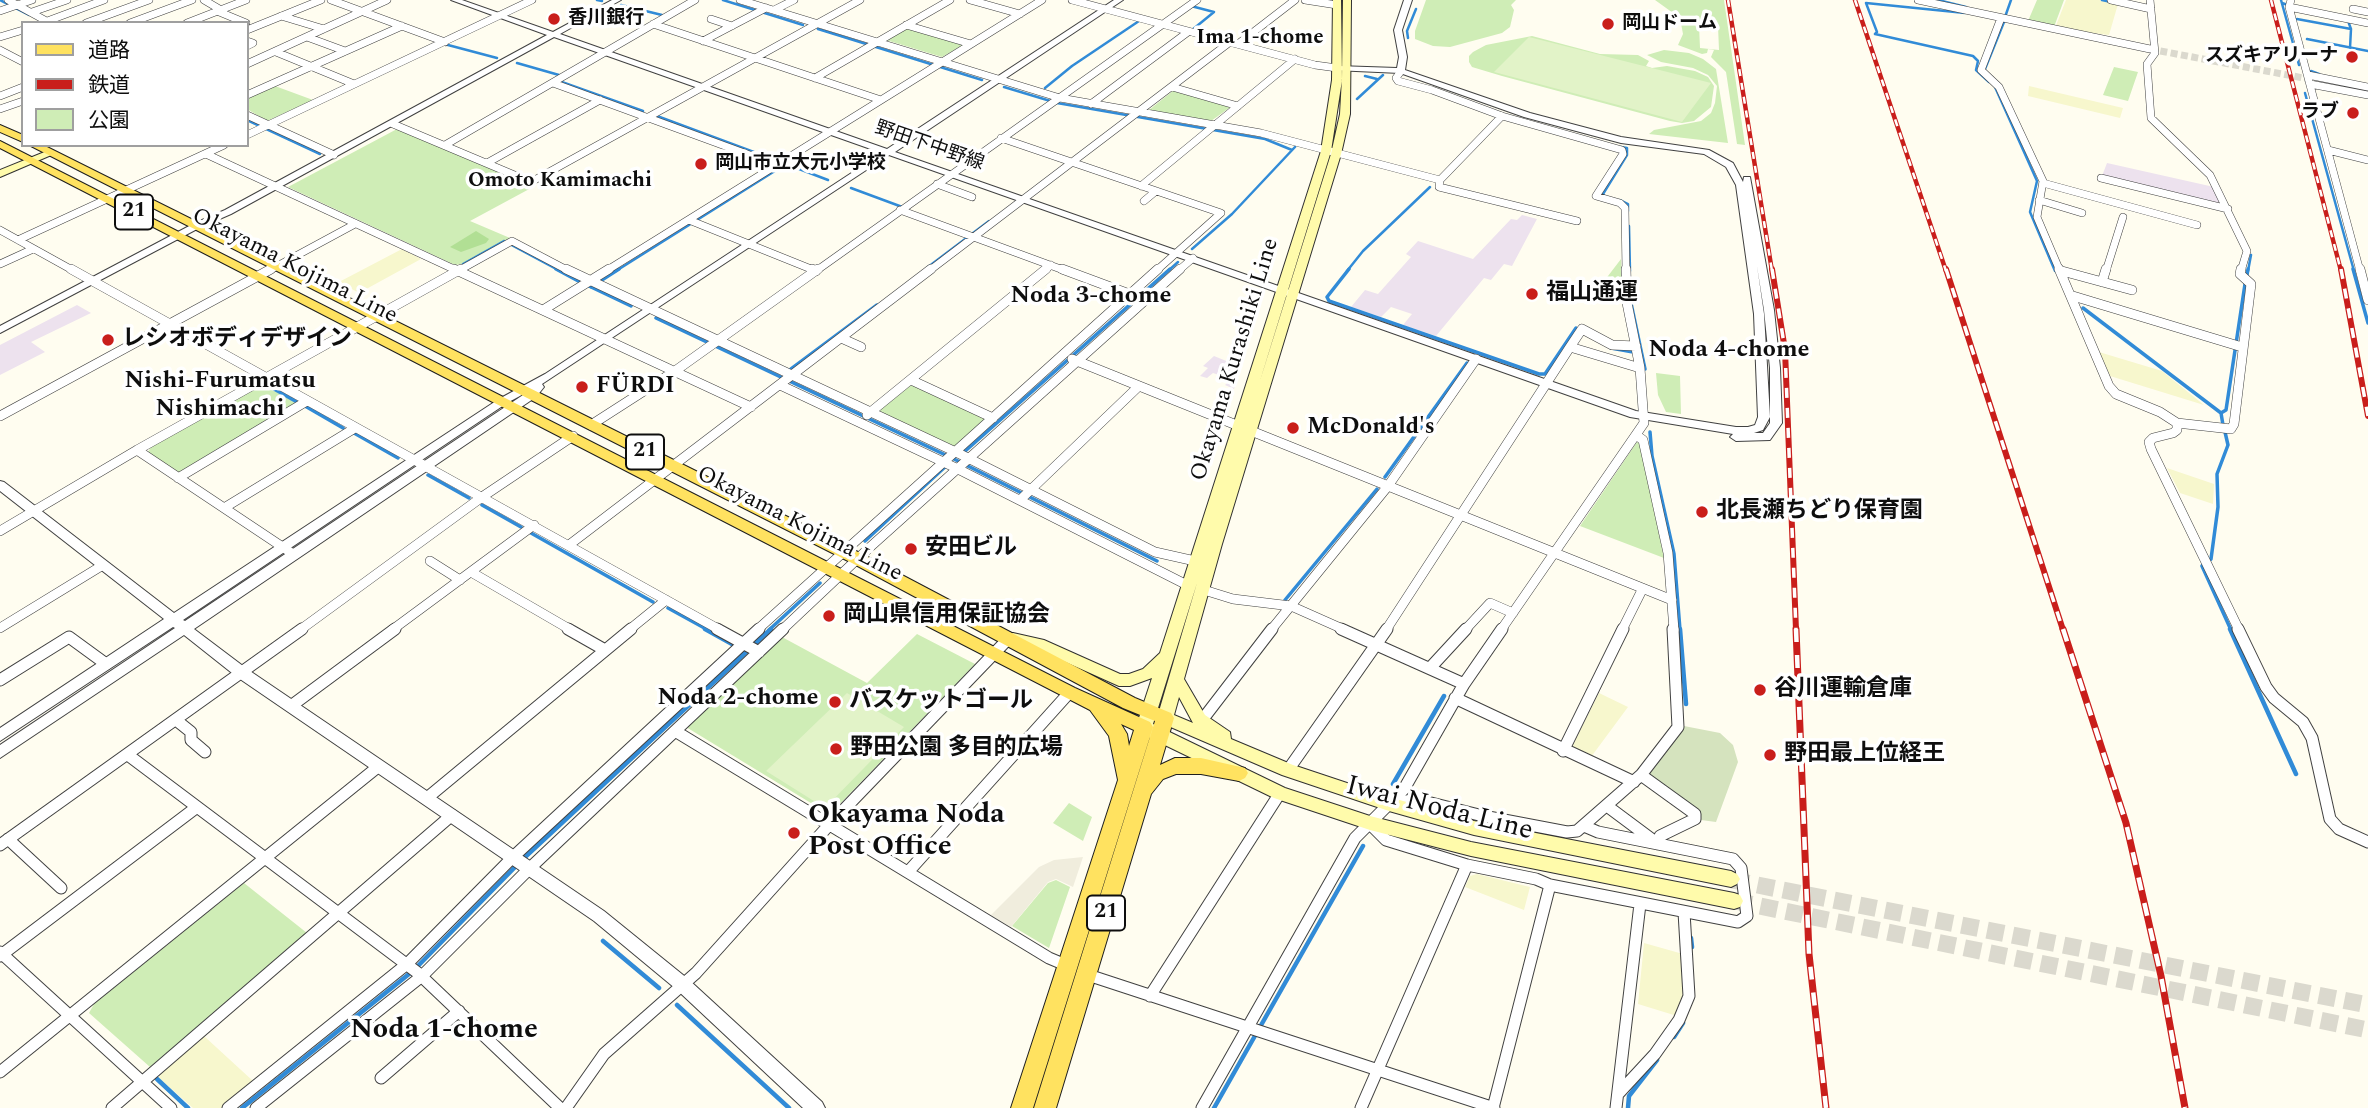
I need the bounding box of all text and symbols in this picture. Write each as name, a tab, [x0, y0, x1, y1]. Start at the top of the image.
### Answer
place label: 香川銀行	[568, 8, 644, 30]
marker: 香川銀行	[546, 11, 562, 27]
place label: 岡山ドーム	[1622, 13, 1717, 35]
marker: 岡山ドーム	[1600, 16, 1616, 32]
legend	[21, 21, 248, 147]
district label: Ima 1-chome	[1196, 26, 1324, 52]
text: 道路	[88, 35, 130, 67]
place label: スズキアリーナ	[2205, 46, 2338, 68]
marker: スズキアリーナ	[2344, 49, 2360, 65]
text: 鉄道	[88, 70, 130, 102]
place label: ラブ	[2301, 102, 2339, 124]
text: 公園	[88, 105, 130, 137]
marker: ラブ	[2345, 105, 2361, 121]
street label: 野田下中野線	[871, 118, 987, 176]
place label: 岡山市立大元小学校	[715, 153, 886, 175]
marker: 岡山市立大元小学校	[693, 156, 709, 172]
district label: Omoto Kamimachi	[468, 169, 652, 195]
road number: 21	[115, 194, 153, 230]
street label: Okayama Kojima Line	[187, 203, 401, 331]
street label: Okayama Kurashiki Line	[1186, 235, 1286, 485]
place label: 福山通運	[1546, 280, 1638, 308]
district label: Noda 3-chome	[1011, 283, 1171, 311]
marker: 福山通運	[1524, 286, 1540, 302]
place label: レシオボディデザイン	[122, 326, 352, 354]
marker: レシオボディデザイン	[100, 332, 116, 348]
district label: Noda 4-chome	[1649, 337, 1809, 365]
district label: Nishi-Furumatsu Nishimachi	[124, 368, 316, 424]
place label: FÜRDI	[596, 373, 674, 401]
marker: FÜRDI	[574, 379, 590, 395]
place label: McDonald's	[1307, 414, 1435, 442]
marker: McDonald's	[1285, 420, 1301, 436]
road number: 21	[626, 434, 664, 470]
street label: Okayama Kojima Line	[692, 461, 906, 589]
place label: 北長瀬ちどり保育園	[1716, 498, 1923, 526]
marker: 北長瀬ちどり保育園	[1694, 504, 1710, 520]
place label: 安田ビル	[925, 535, 1017, 563]
marker: 安田ビル	[903, 541, 919, 557]
place label: 岡山県信用保証協会	[843, 602, 1050, 630]
marker: 岡山県信用保証協会	[821, 608, 837, 624]
place label: 谷川運輸倉庫	[1774, 676, 1912, 704]
marker: 谷川運輸倉庫	[1752, 682, 1768, 698]
district label: Noda 2-chome	[658, 685, 818, 713]
place label: バスケットゴール	[849, 688, 1033, 716]
marker: バスケットゴール	[827, 694, 843, 710]
place label: 野田公園 多目的広場	[850, 735, 1063, 763]
marker: 野田公園 多目的広場	[828, 741, 844, 757]
place label: 野田最上位経王	[1784, 741, 1945, 769]
marker: 野田最上位経王	[1762, 747, 1778, 763]
street label: Iwai Noda Line	[1342, 771, 1536, 849]
place label: Okayama Noda Post Office	[808, 800, 1005, 866]
marker: Okayama Noda Post Office	[786, 825, 802, 841]
road number: 21	[1087, 895, 1125, 930]
district label: Noda 1-chome	[350, 1015, 538, 1049]

